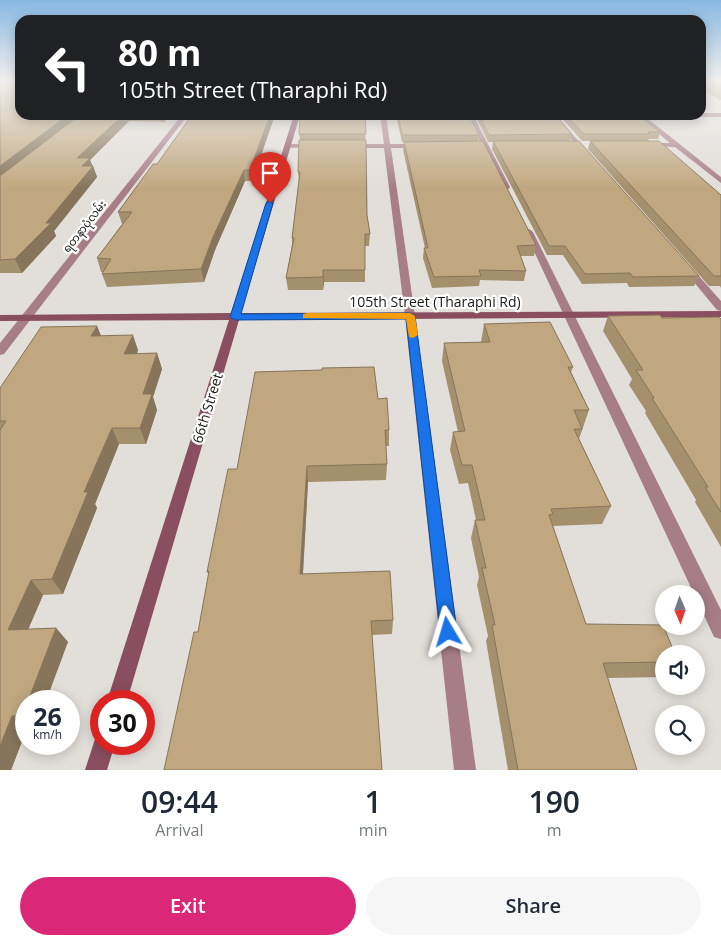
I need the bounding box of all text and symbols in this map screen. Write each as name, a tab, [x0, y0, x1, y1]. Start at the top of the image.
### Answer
text: 80 m	[118, 29, 201, 76]
icon: left	[35, 35, 100, 100]
text: 105th Street (Tharaphi Rd)	[118, 74, 387, 104]
pin	[249, 152, 291, 203]
icon: arrive	[256, 159, 284, 187]
street label: ရတနာပုံလမ်း	[59, 197, 111, 256]
street label: 105th Street (Tharaphi Rd)	[349, 292, 521, 311]
street label: 66th Street	[187, 371, 227, 445]
north arrow	[655, 585, 705, 635]
map controls	[655, 585, 705, 755]
position arrow	[421, 605, 473, 657]
button: sound	[655, 645, 705, 695]
speed limit sign: 30	[90, 690, 155, 755]
text: 26	[33, 699, 62, 733]
button: search	[655, 705, 705, 755]
text: km/h	[33, 726, 62, 743]
text: 09:44	[141, 781, 218, 822]
text: 1	[365, 781, 382, 822]
text: 190	[529, 781, 580, 822]
text: Arrival	[155, 819, 204, 841]
text: min	[359, 819, 388, 841]
text: m	[547, 819, 562, 841]
button: Exit	[20, 877, 356, 935]
button: Share	[366, 877, 701, 935]

